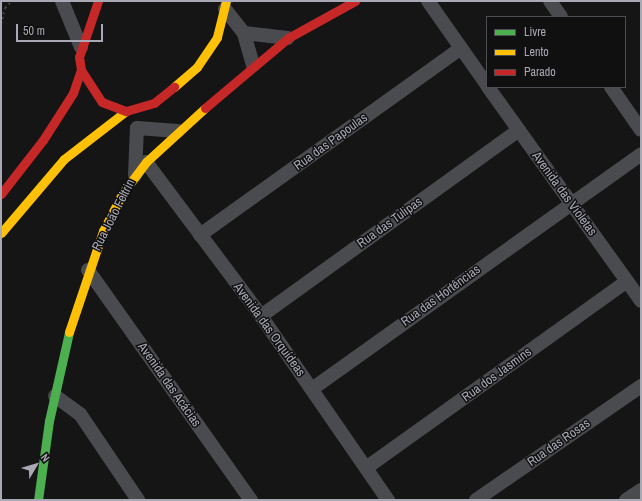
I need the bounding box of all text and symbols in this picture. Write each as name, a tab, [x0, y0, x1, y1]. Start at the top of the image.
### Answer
scale bar	[18, 16, 105, 42]
legend	[486, 16, 626, 88]
text: 50 m	[23, 23, 45, 39]
text: Livre	[524, 24, 546, 40]
text: Lento	[524, 44, 549, 60]
text: Parado	[524, 64, 556, 80]
street label: Rua das Papoulas	[291, 110, 371, 174]
street label: Avenida das Violetas	[528, 149, 600, 239]
street label: Rua João Feltrin	[89, 177, 139, 253]
street label: Rua das Tulipas	[354, 194, 426, 252]
street label: Rua das Hortências	[398, 262, 484, 330]
street label: Avenida das Orquídeas	[230, 280, 308, 380]
street label: Avenida das Acácias	[134, 340, 204, 430]
street label: Rua dos Jasmins	[459, 344, 535, 406]
street label: Rua das Rosas	[525, 416, 593, 470]
north arrow	[16, 445, 56, 485]
text: N	[38, 451, 53, 464]

